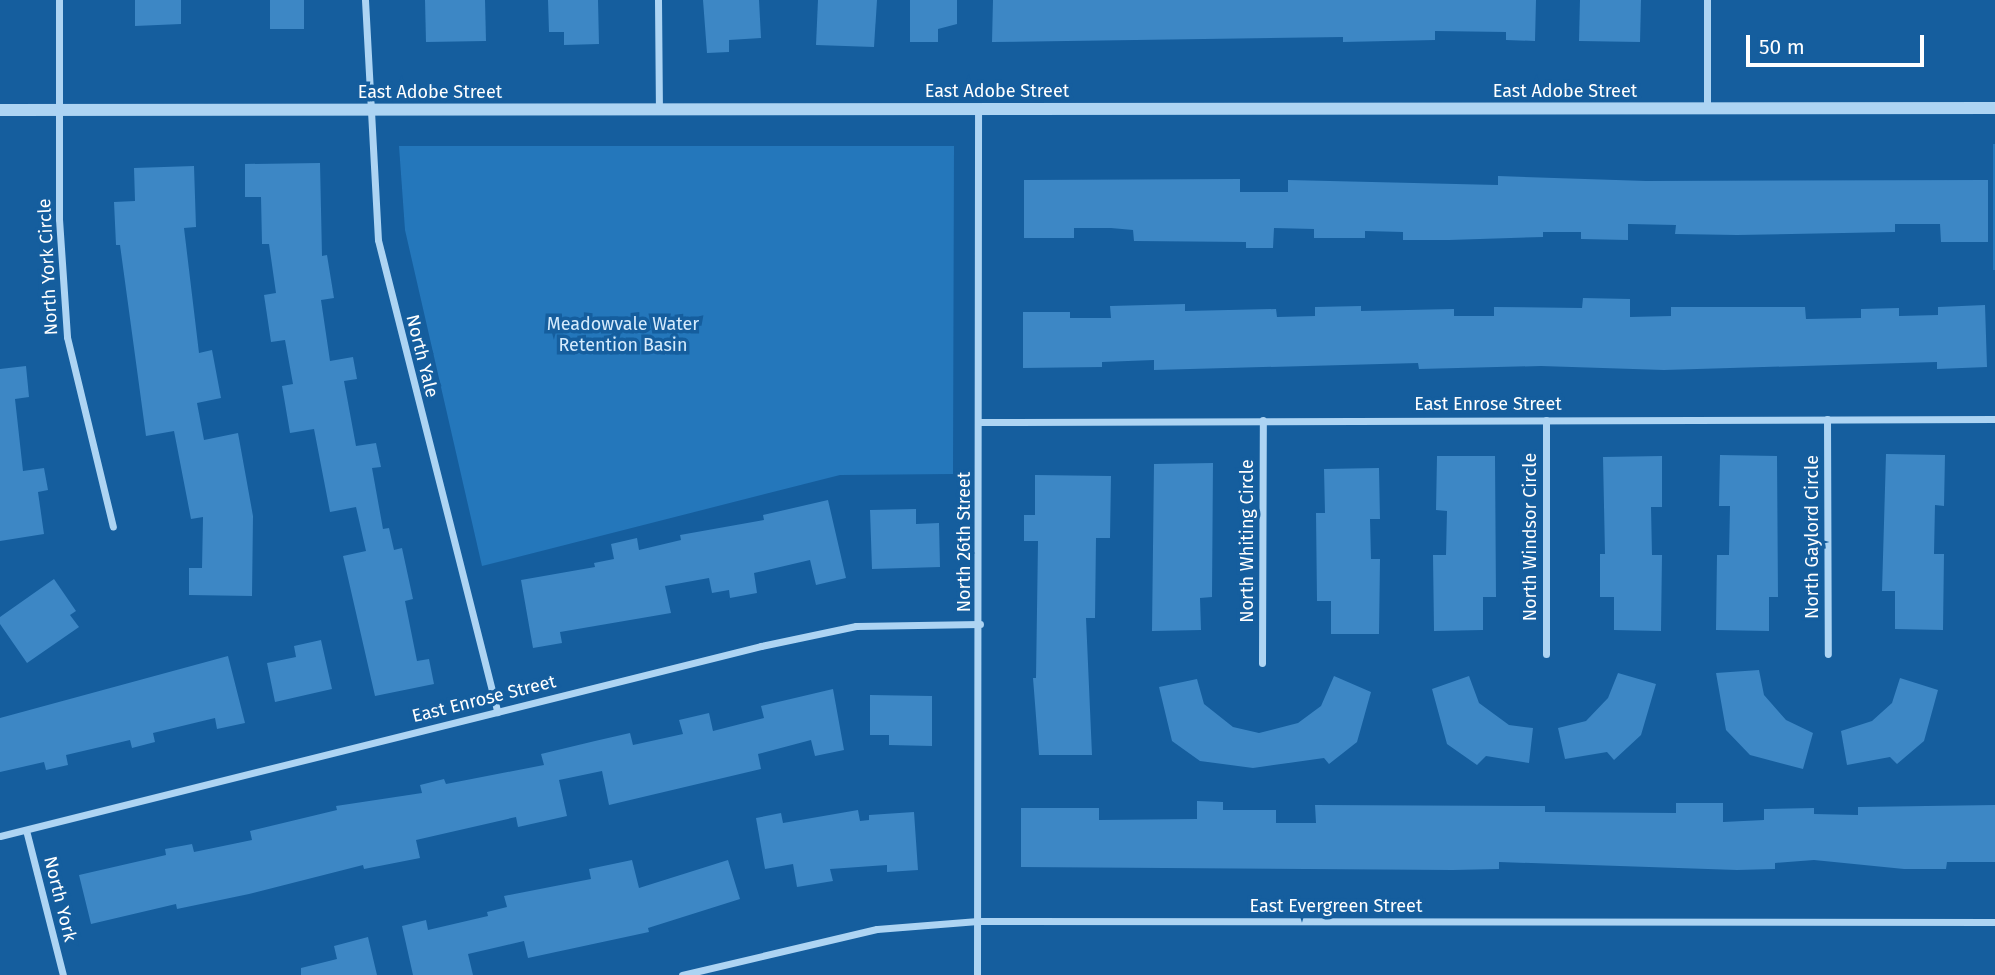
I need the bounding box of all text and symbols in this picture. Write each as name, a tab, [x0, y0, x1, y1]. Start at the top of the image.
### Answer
scale bar	[1750, 21, 1928, 65]
text: 50 m	[1759, 34, 1805, 60]
street label: East Adobe Street	[925, 80, 1069, 102]
street label: East Adobe Street	[1493, 80, 1637, 102]
street label: East Adobe Street	[358, 81, 502, 103]
street label: North York Circle	[34, 198, 62, 336]
street label: North Yale	[401, 312, 443, 400]
park label: Meadowvale Water Retention Basin	[547, 314, 699, 356]
street label: East Enrose Street	[1414, 393, 1562, 415]
street label: North Windsor Circle	[1519, 453, 1541, 621]
street label: North Gaylord Circle	[1801, 455, 1823, 619]
street label: North Whiting Circle	[1236, 459, 1258, 623]
street label: North 26th Street	[953, 472, 975, 612]
street label: East Enrose Street	[410, 671, 558, 727]
street label: North York	[39, 854, 81, 944]
street label: East Evergreen Street	[1250, 895, 1422, 917]

